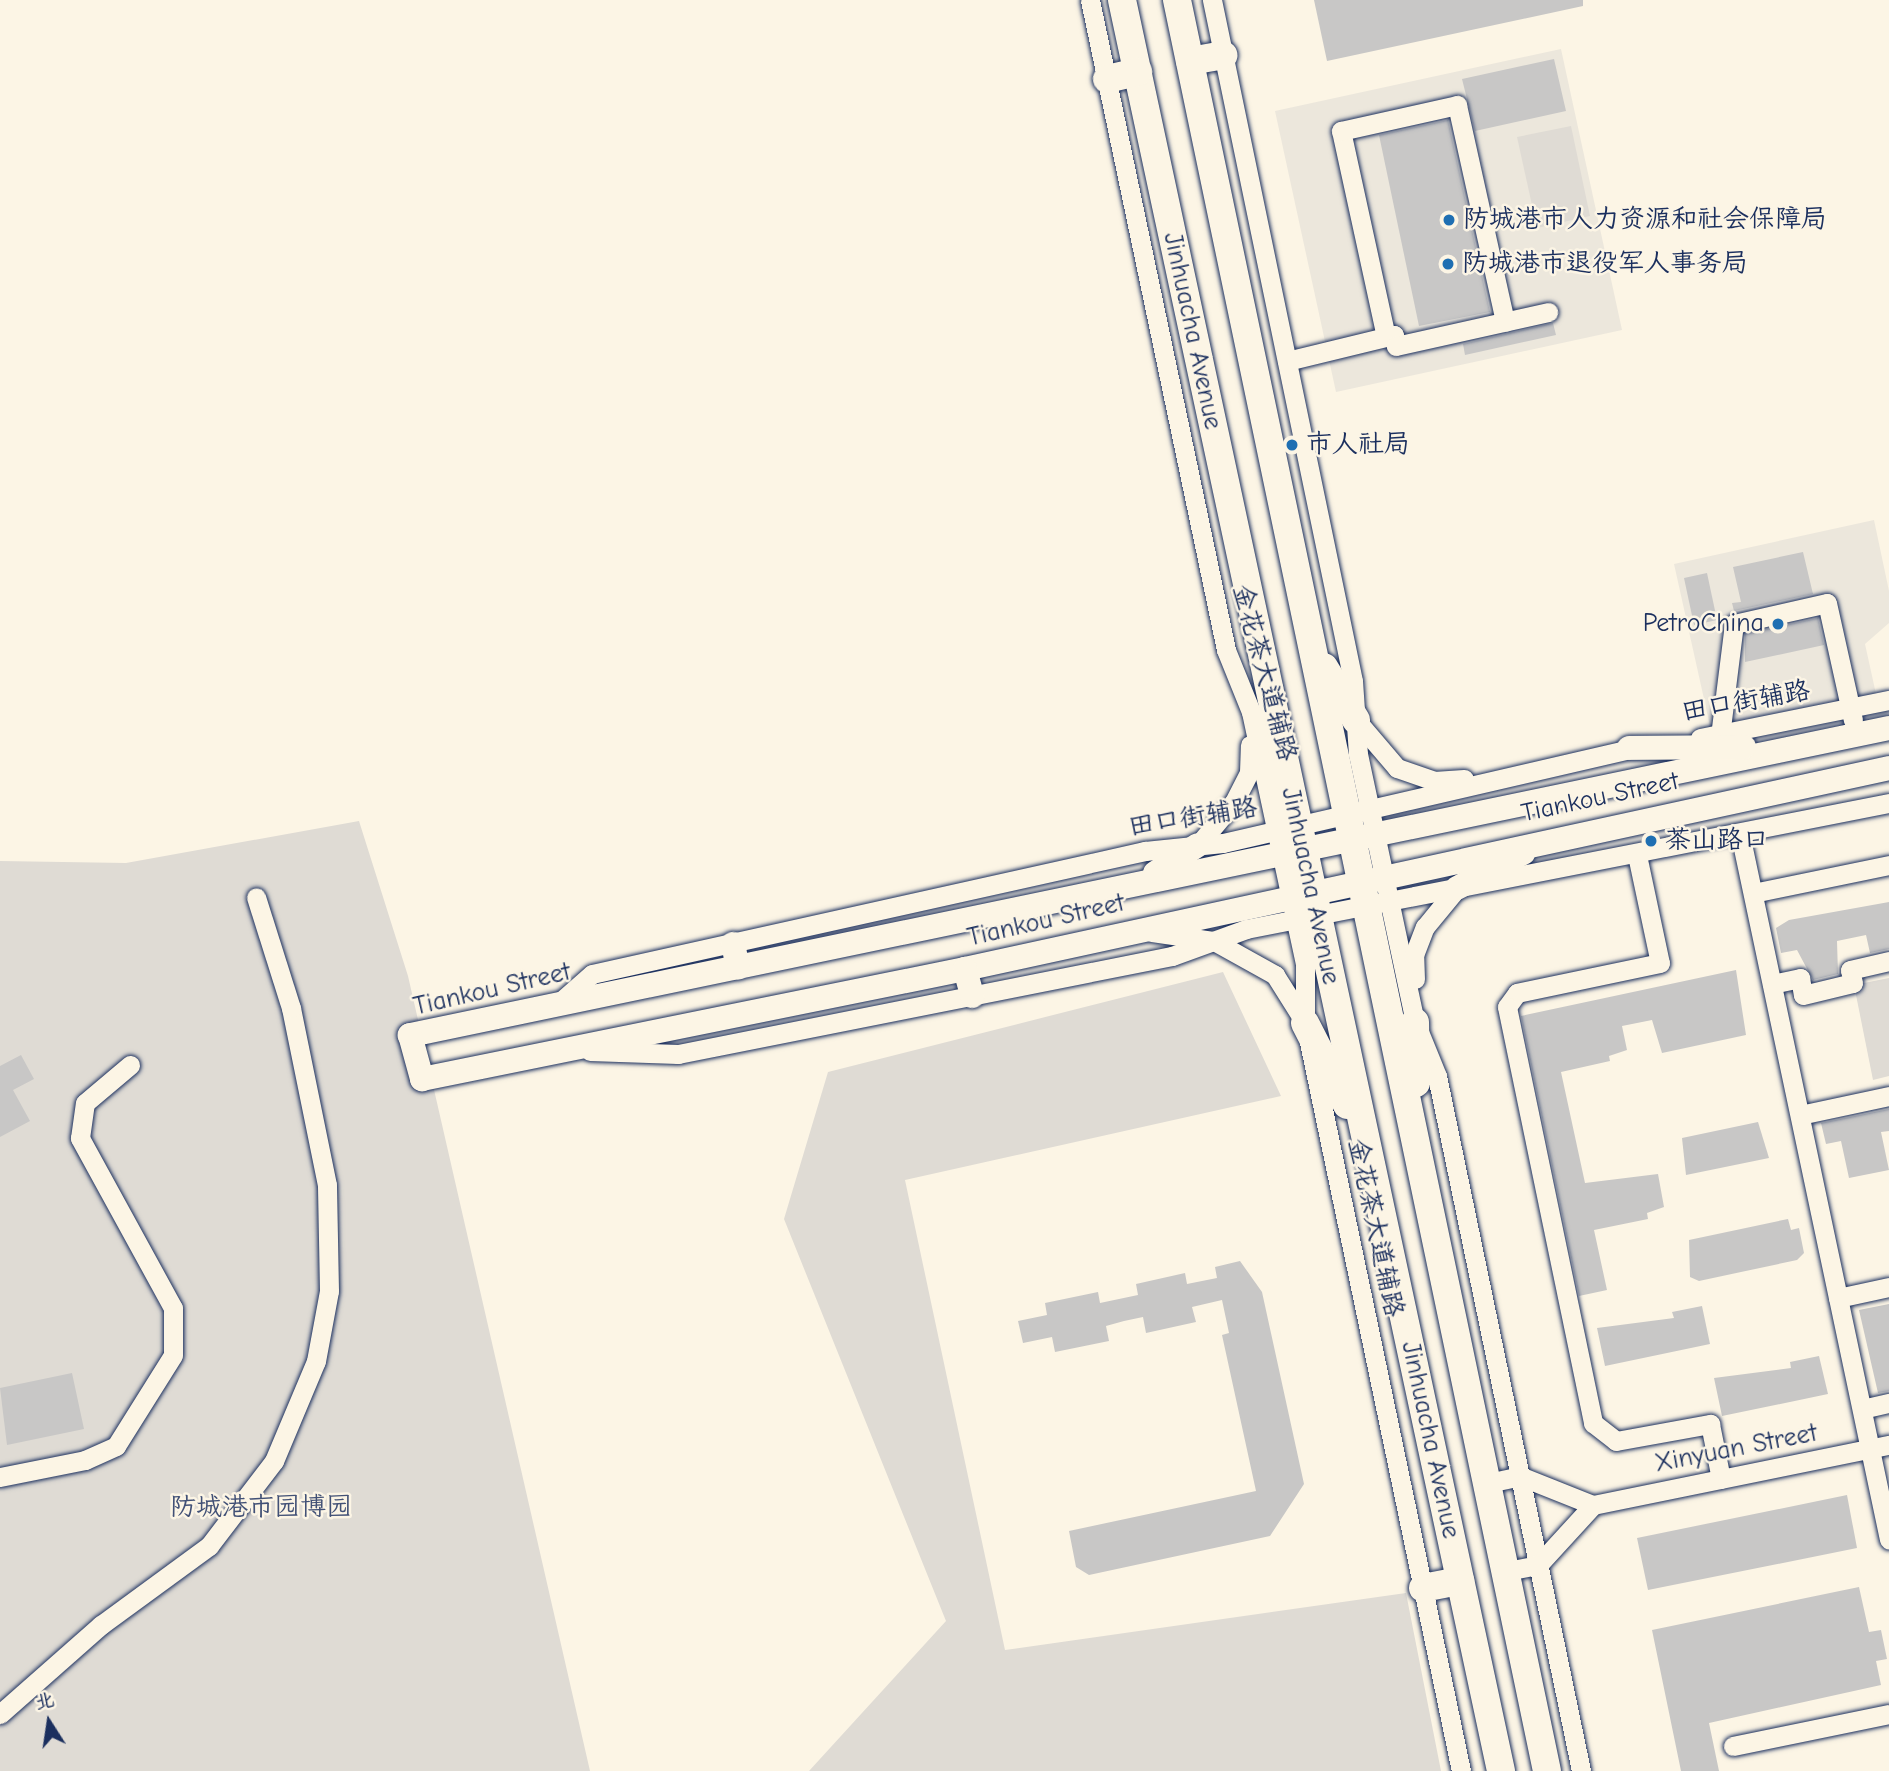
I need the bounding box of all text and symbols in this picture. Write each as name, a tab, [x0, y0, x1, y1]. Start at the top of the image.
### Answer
place label: 防城港市人力资源和社会保障局	[1463, 204, 1827, 236]
marker: 防城港市人力资源和社会保障局	[1441, 212, 1457, 228]
street label: Jinhuacha Avenue	[1156, 230, 1228, 432]
place label: 防城港市退役军人事务局	[1462, 248, 1748, 280]
marker: 防城港市退役军人事务局	[1440, 256, 1456, 272]
place label: 市人社局	[1306, 429, 1410, 461]
marker: 市人社局	[1284, 437, 1300, 453]
street label: 金花茶大道辅路	[1225, 581, 1303, 765]
place label: PetroChina	[1643, 608, 1764, 640]
marker: PetroChina	[1770, 616, 1786, 632]
street label: 田口街辅路	[1679, 675, 1813, 729]
street label: Tiankou Street	[1518, 766, 1682, 830]
street label: Jinhuacha Avenue	[1274, 785, 1346, 987]
street label: 田口街辅路	[1126, 792, 1260, 844]
place label: 茶山路口	[1665, 825, 1769, 857]
marker: 茶山路口	[1643, 833, 1659, 849]
street label: Tiankou Street	[964, 888, 1128, 954]
street label: Tiankou Street	[410, 957, 574, 1023]
street label: 金花茶大道辅路	[1341, 1136, 1409, 1320]
street label: Jinhuacha Avenue	[1394, 1339, 1466, 1541]
street label: Xinyuan Street	[1652, 1418, 1820, 1480]
park label: 防城港市园博园	[170, 1492, 352, 1524]
north arrow	[14, 1687, 84, 1757]
text: 北	[33, 1689, 56, 1714]

